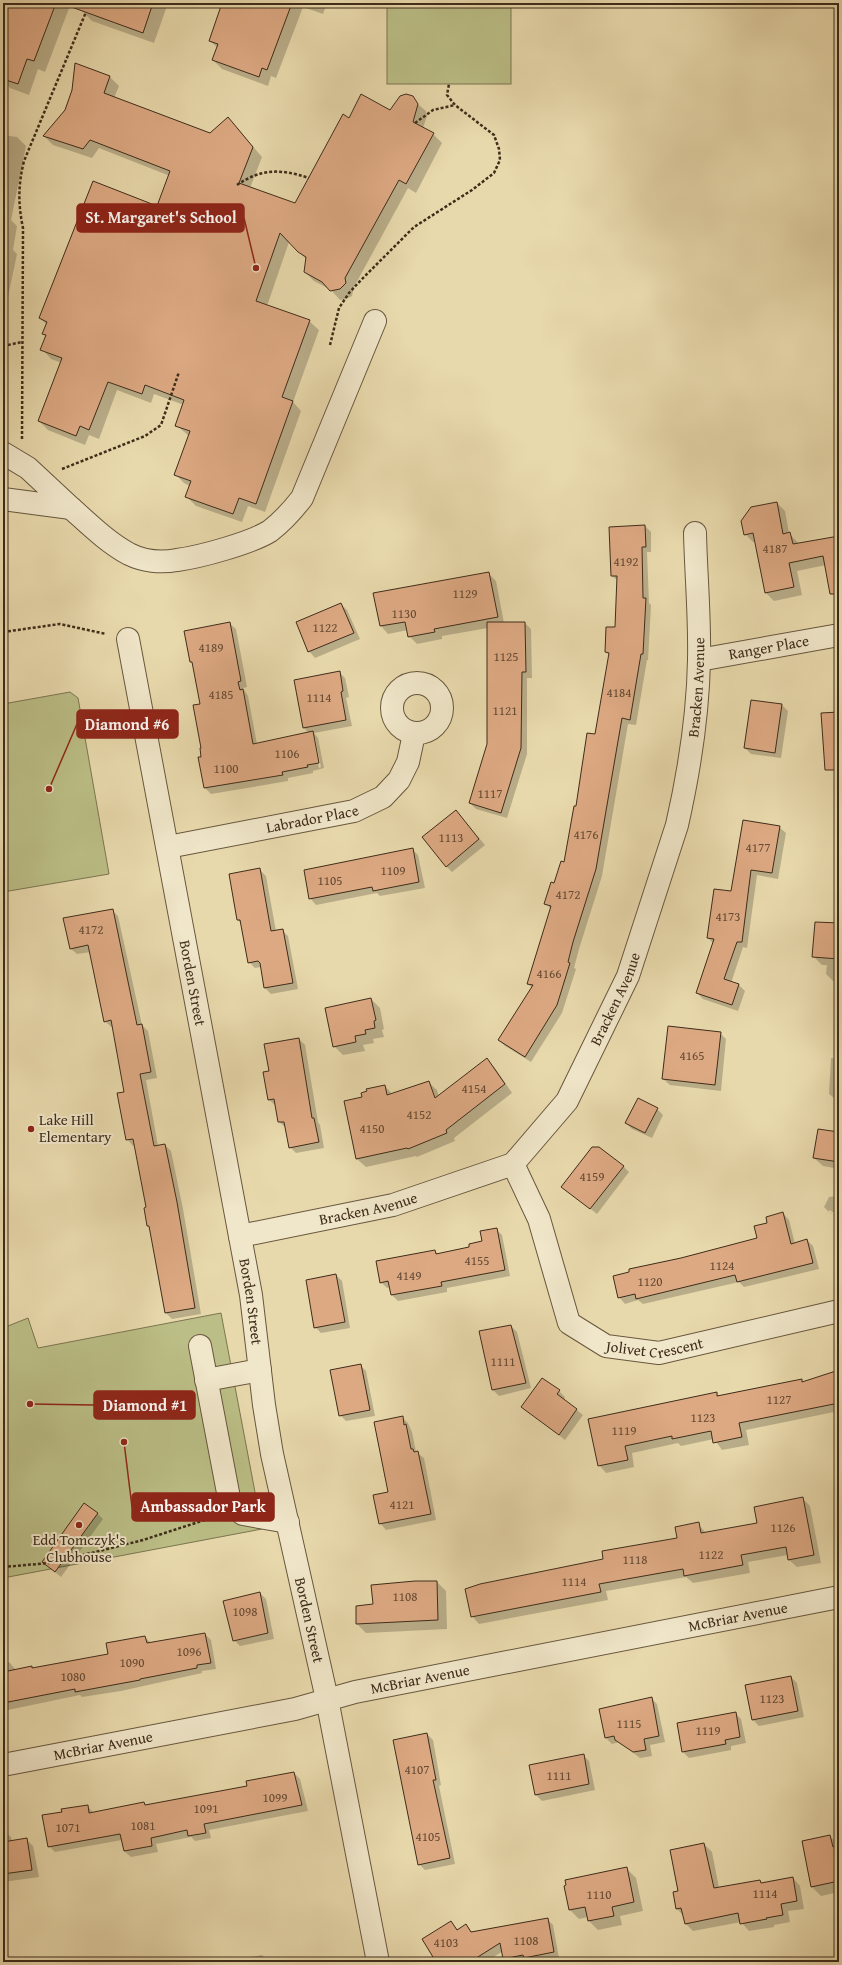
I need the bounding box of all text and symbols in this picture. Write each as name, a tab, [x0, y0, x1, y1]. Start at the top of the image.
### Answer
callout: St. Margaret's School	[77, 204, 244, 232]
text: St. Margaret's School	[85, 205, 237, 229]
house number: 4187	[762, 539, 788, 558]
house number: 4192	[613, 552, 639, 571]
house number: 1129	[452, 584, 478, 603]
house number: 1130	[391, 604, 417, 623]
house number: 1122	[312, 618, 338, 637]
street label: Ranger Place	[727, 630, 811, 665]
street label: Bracken Avenue	[682, 637, 709, 739]
house number: 4189	[198, 638, 224, 657]
house number: 1125	[493, 647, 519, 666]
house number: 4184	[606, 683, 632, 702]
house number: 4185	[208, 685, 234, 704]
house number: 1114	[306, 688, 332, 707]
house number: 1121	[492, 701, 518, 720]
callout: Diamond #6	[77, 710, 178, 738]
text: Diamond #6	[85, 712, 169, 736]
house number: 1106	[274, 744, 300, 763]
house number: 1100	[213, 759, 239, 778]
house number: 1117	[477, 784, 503, 803]
street label: Labrador Place	[264, 799, 362, 838]
house number: 4176	[573, 825, 599, 844]
house number: 1113	[438, 828, 464, 847]
house number: 4177	[745, 838, 771, 857]
house number: 1109	[380, 861, 406, 880]
house number: 1105	[317, 871, 343, 890]
house number: 4172	[555, 885, 581, 904]
house number: 4173	[715, 907, 741, 926]
house number: 4172	[78, 920, 104, 939]
street label: Borden Street	[175, 938, 211, 1028]
street label: Bracken Avenue	[585, 950, 645, 1049]
house number: 4166	[536, 964, 562, 983]
house number: 4165	[679, 1046, 705, 1065]
house number: 4154	[461, 1079, 487, 1098]
house number: 4152	[406, 1105, 432, 1124]
place label: Lake Hill Elementary	[39, 1109, 112, 1147]
house number: 4150	[359, 1119, 385, 1138]
marker: Lake Hill Elementary	[26, 1124, 36, 1134]
house number: 4159	[579, 1167, 605, 1186]
street label: Bracken Avenue	[317, 1186, 420, 1230]
house number: 4155	[464, 1251, 490, 1270]
house number: 1124	[709, 1256, 735, 1275]
street label: Borden Street	[234, 1257, 268, 1347]
house number: 4149	[396, 1266, 422, 1285]
house number: 1120	[637, 1272, 663, 1291]
street label: Jolivet Crescent	[603, 1332, 706, 1363]
house number: 1111	[490, 1352, 516, 1371]
house number: 1127	[766, 1390, 792, 1409]
callout: Diamond #1	[94, 1391, 195, 1419]
text: Diamond #1	[103, 1393, 187, 1417]
house number: 1123	[690, 1408, 716, 1427]
house number: 1119	[611, 1421, 637, 1440]
callout: Ambassador Park	[132, 1493, 274, 1521]
text: Ambassador Park	[140, 1494, 267, 1518]
house number: 4121	[389, 1495, 415, 1514]
house number: 1126	[770, 1518, 796, 1537]
marker: Edd Tomczyk's Clubhouse	[74, 1520, 84, 1530]
place label: Edd Tomczyk's Clubhouse	[33, 1529, 125, 1567]
house number: 1122	[698, 1545, 724, 1564]
house number: 1118	[622, 1550, 648, 1569]
house number: 1114	[561, 1572, 587, 1591]
street label: Borden Street	[290, 1575, 330, 1665]
house number: 1108	[392, 1587, 418, 1606]
street label: McBriar Avenue	[687, 1596, 789, 1636]
house number: 1098	[232, 1602, 258, 1621]
house number: 1096	[176, 1642, 202, 1661]
house number: 1090	[119, 1653, 145, 1672]
street label: McBriar Avenue	[369, 1659, 471, 1699]
house number: 1080	[60, 1667, 86, 1686]
house number: 1123	[759, 1689, 785, 1708]
house number: 1115	[616, 1714, 642, 1733]
house number: 1119	[695, 1721, 721, 1740]
street label: McBriar Avenue	[52, 1726, 154, 1765]
house number: 4107	[404, 1760, 430, 1779]
house number: 1111	[546, 1766, 572, 1785]
house number: 1099	[262, 1788, 288, 1807]
house number: 1091	[193, 1799, 219, 1818]
house number: 1081	[130, 1816, 156, 1835]
house number: 1071	[55, 1818, 81, 1837]
house number: 4105	[415, 1827, 441, 1846]
house number: 1114	[752, 1884, 778, 1903]
house number: 1110	[586, 1885, 612, 1904]
house number: 1108	[513, 1931, 539, 1950]
house number: 4103	[433, 1933, 459, 1952]

